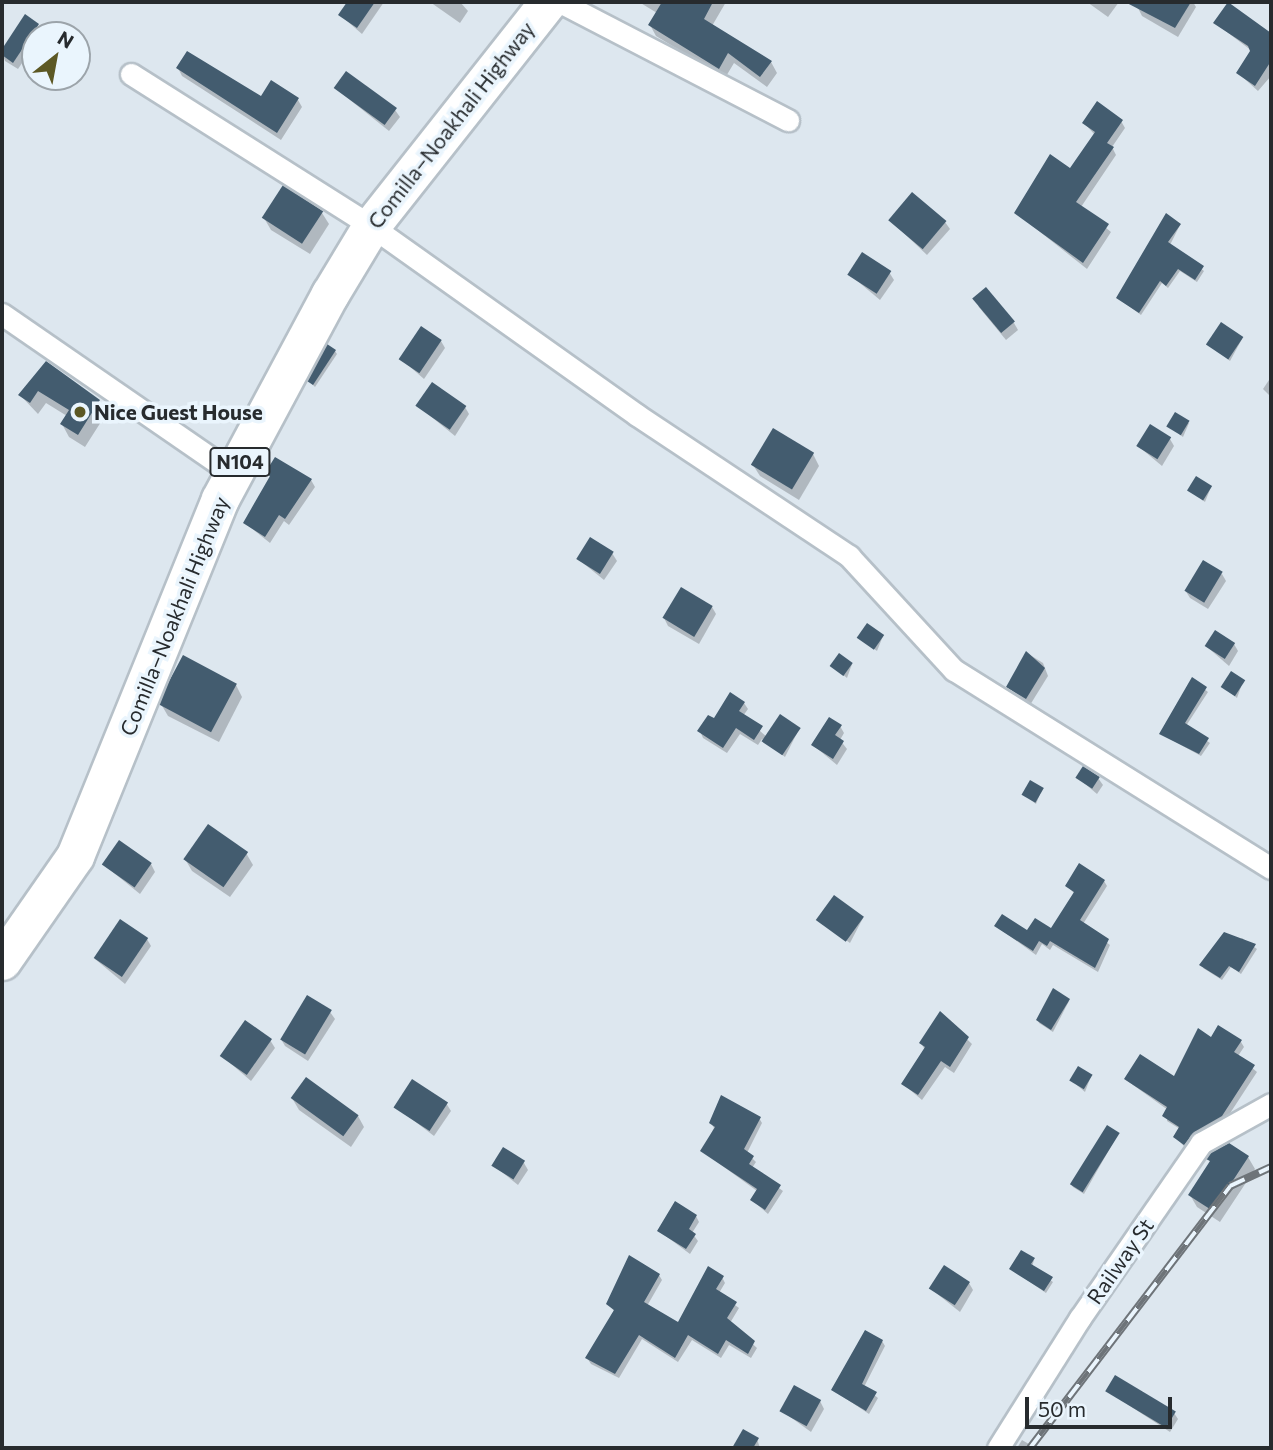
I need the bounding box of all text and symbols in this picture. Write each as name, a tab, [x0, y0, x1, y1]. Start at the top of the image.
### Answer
street label: Comilla–Noakhali Highway	[362, 16, 540, 234]
north arrow	[21, 21, 91, 91]
text: N	[54, 26, 78, 53]
place label: Nice Guest House	[94, 399, 263, 425]
marker: Nice Guest House	[72, 404, 88, 420]
road number: N104	[208, 446, 272, 477]
street label: Comilla–Noakhali Highway	[114, 493, 234, 739]
street label: Railway St	[1081, 1213, 1159, 1309]
scale bar	[1028, 1384, 1175, 1428]
text: 50 m	[1038, 1396, 1086, 1421]

